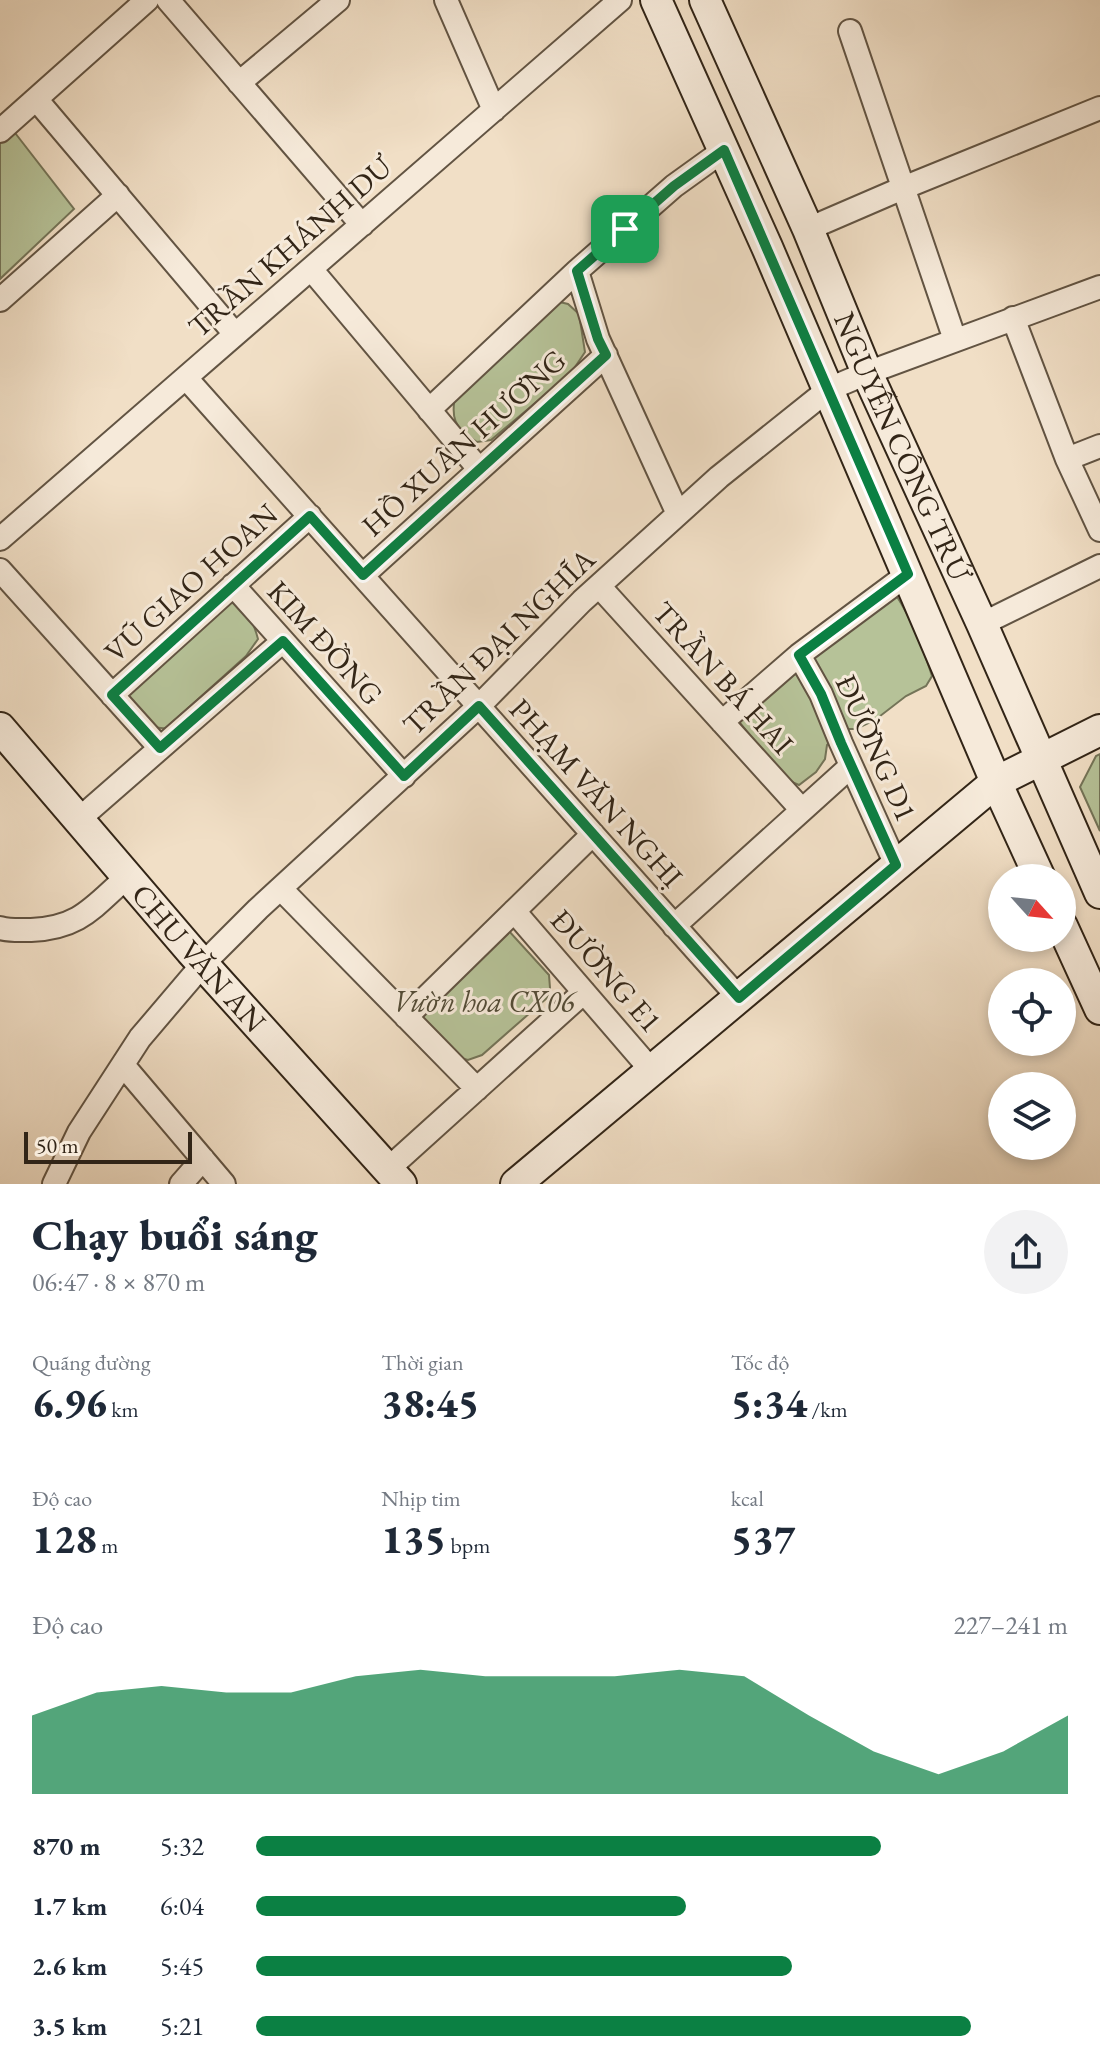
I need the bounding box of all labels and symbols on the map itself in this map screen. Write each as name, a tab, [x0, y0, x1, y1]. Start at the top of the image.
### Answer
street label: TRẦN KHÁNH DƯ	[180, 146, 401, 346]
pin	[591, 195, 659, 263]
street label: NGUYỄN CÔNG TRỨ	[825, 306, 980, 589]
street label: HỒ XUÂN HƯƠNG	[353, 340, 574, 545]
street label: VŨ GIAO HOAN	[96, 494, 286, 671]
street label: TRẦN ĐẠI NGHĨA	[394, 540, 603, 743]
street label: KIM ĐỒNG	[259, 572, 392, 713]
street label: TRẦN BÁ HAI	[644, 593, 802, 762]
street label: ĐƯỜNG D1	[827, 668, 926, 827]
street label: PHẠM VĂN NGHỊ	[501, 690, 692, 895]
north arrow	[988, 864, 1076, 952]
street label: CHU VĂN AN	[123, 876, 275, 1040]
street label: ĐƯỜNG E1	[542, 901, 670, 1040]
park label: Vườn hoa CX06	[393, 982, 579, 1021]
scale bar	[24, 1128, 192, 1164]

